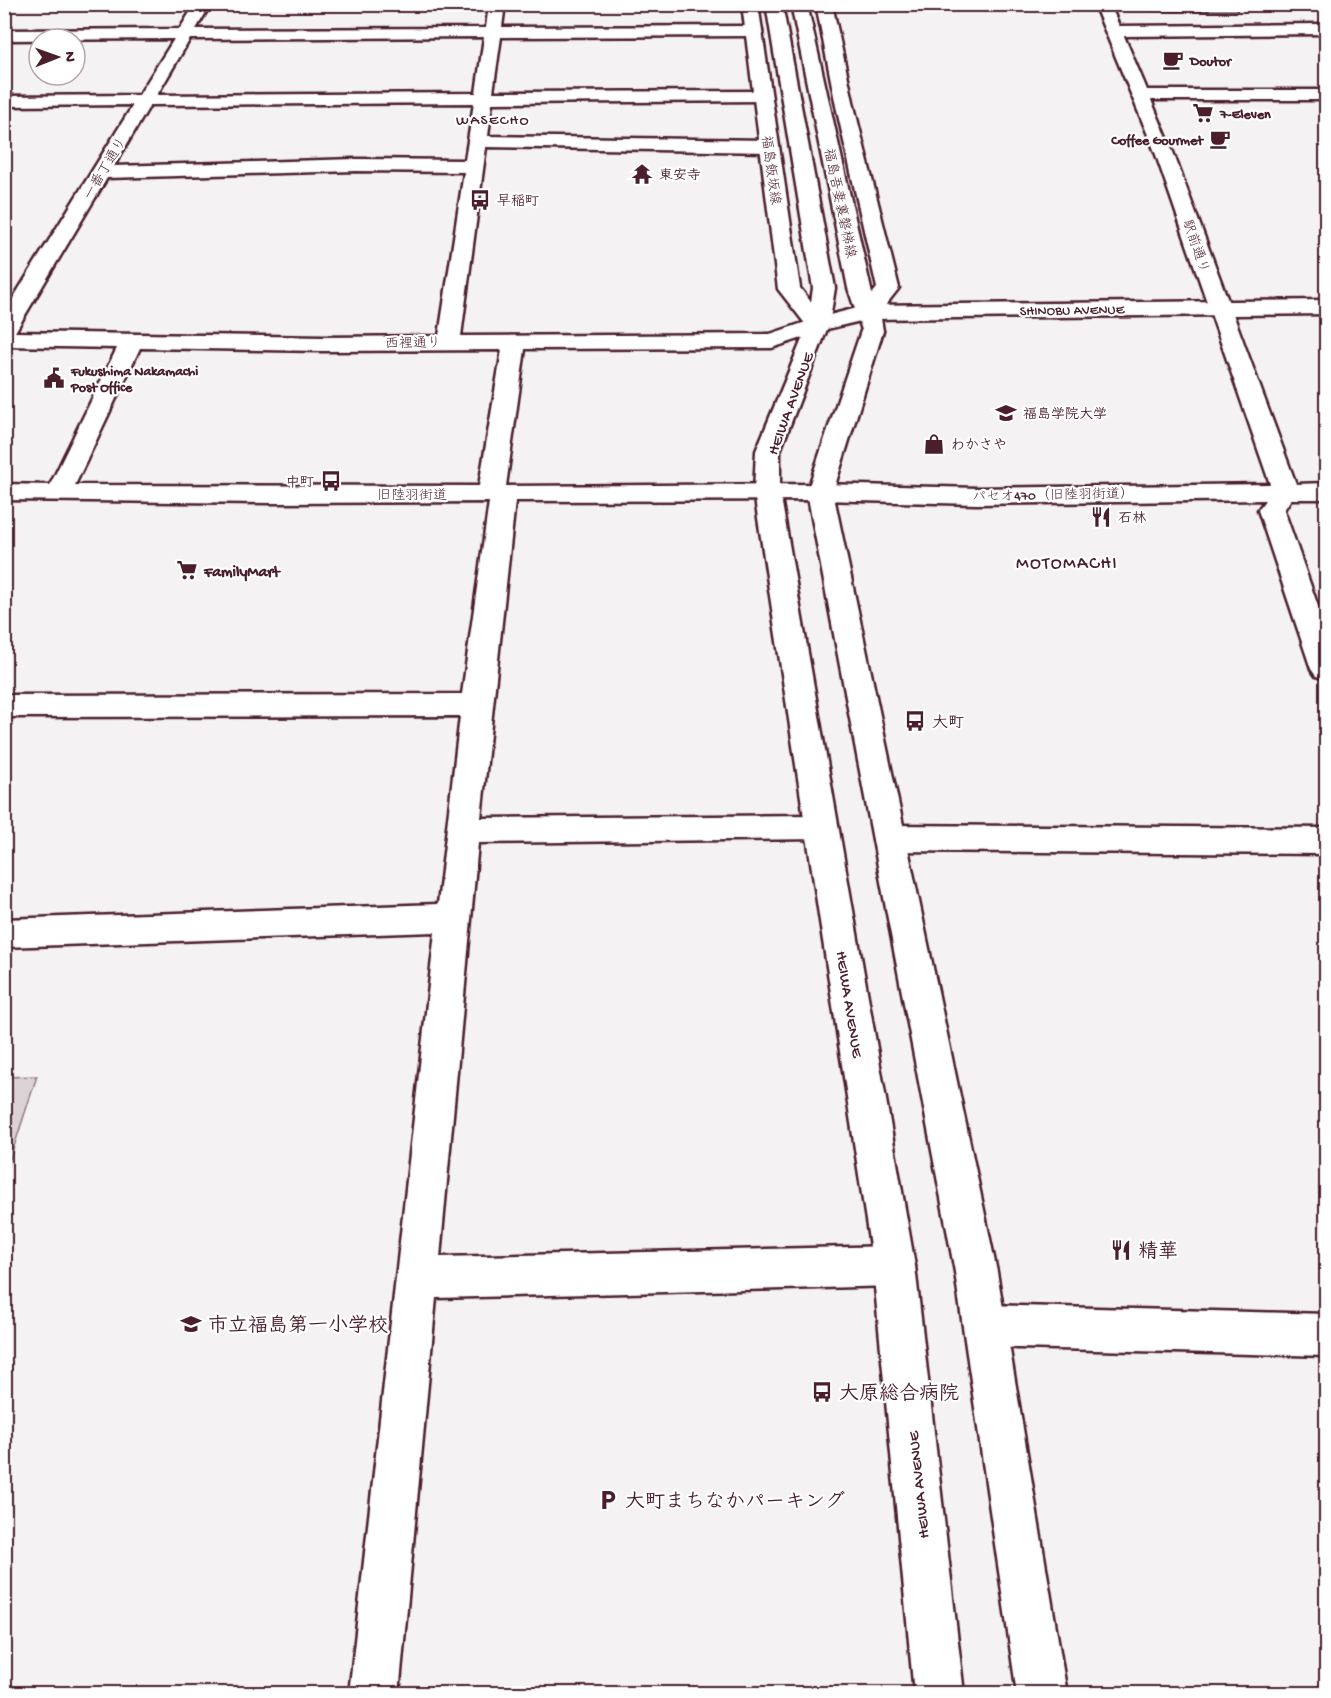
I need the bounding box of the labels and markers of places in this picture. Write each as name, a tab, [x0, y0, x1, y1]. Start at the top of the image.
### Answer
cafe icon: Doutor	[1161, 48, 1185, 72]
place label: Doutor	[1188, 54, 1233, 71]
supermarket icon: 7-Eleven	[1191, 101, 1215, 125]
place label: 7-Eleven	[1219, 107, 1271, 124]
cafe icon: Coffee Gourmet	[1208, 127, 1232, 151]
place label: Coffee Gourmet	[1110, 133, 1204, 150]
temple icon: 東安寺	[630, 162, 654, 186]
place label: 東安寺	[659, 168, 701, 185]
bus stop icon: 早稲町	[468, 188, 492, 212]
place label: 早稲町	[497, 193, 539, 211]
place label: Fukushima Nakamachi Post Office	[70, 364, 198, 397]
public building icon: Fukushima Nakamachi Post Office	[42, 366, 66, 390]
school or university icon: 福島学院大学	[994, 401, 1018, 425]
place label: 福島学院大学	[1023, 406, 1107, 424]
shop icon: わかさや	[922, 432, 946, 456]
place label: わかさや	[951, 438, 1007, 455]
bus stop icon: 中町	[319, 469, 343, 493]
place label: 中町	[286, 475, 314, 492]
restaurant icon: 石林	[1089, 505, 1113, 529]
place label: 石林	[1118, 511, 1147, 528]
supermarket icon: FamilyMart	[175, 558, 199, 582]
place label: FamilyMart	[203, 564, 281, 583]
bus stop icon: 大町	[903, 709, 927, 733]
place label: 大町	[932, 714, 964, 734]
restaurant icon: 精華	[1109, 1238, 1133, 1262]
place label: 精華	[1138, 1240, 1178, 1265]
school or university icon: 市立福島第一小学校	[179, 1312, 203, 1336]
place label: 市立福島第一小学校	[208, 1314, 388, 1339]
bus stop icon: 大原総合病院	[810, 1380, 834, 1404]
place label: 大原総合病院	[839, 1382, 959, 1407]
parking icon: 大町まちなかパーキング	[596, 1488, 620, 1512]
place label: 大町まちなかパーキング	[625, 1490, 845, 1515]

